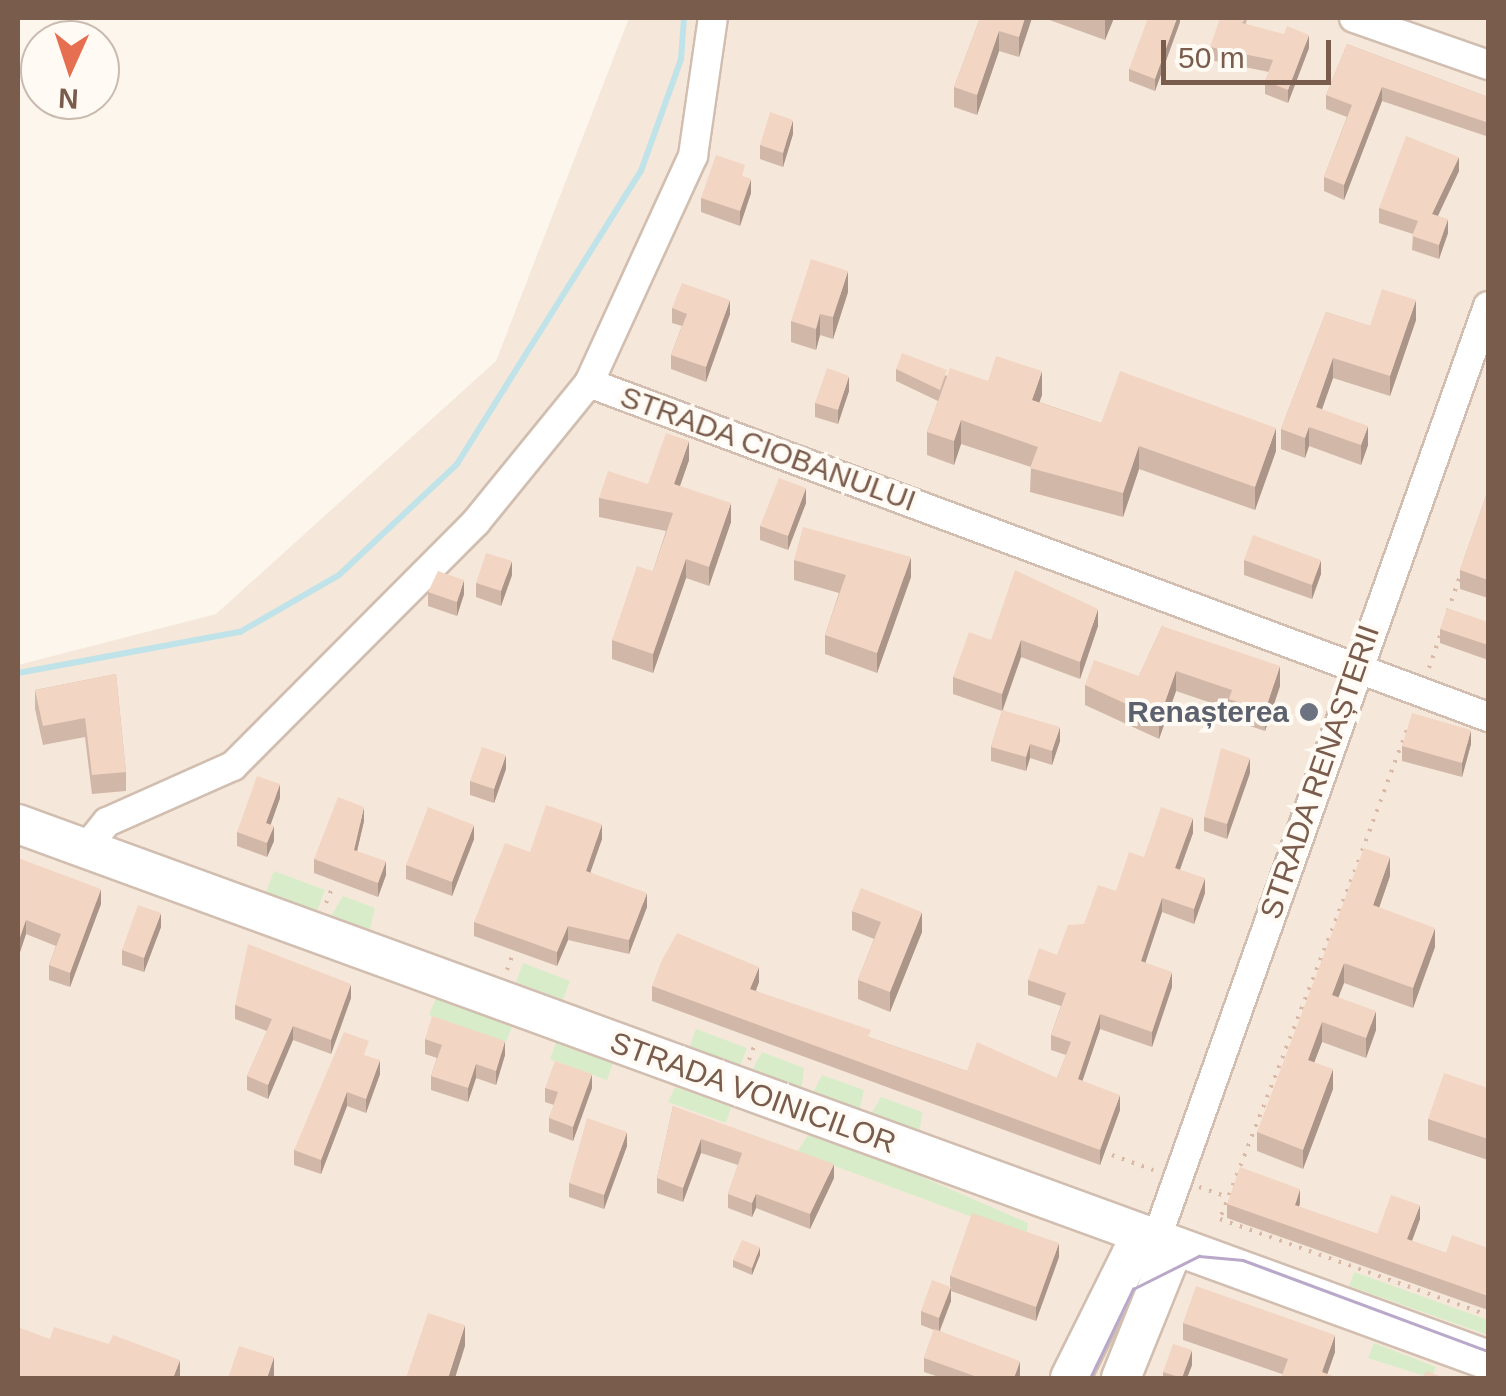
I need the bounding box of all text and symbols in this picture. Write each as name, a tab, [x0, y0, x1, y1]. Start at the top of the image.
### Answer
north arrow	[20, 20, 120, 120]
scale bar	[1166, 20, 1336, 82]
text: 50 m	[1178, 41, 1245, 74]
text: N	[58, 82, 79, 114]
street label: STRADA CIOBANULUI	[615, 378, 921, 520]
street label: STRADA RENAȘTERII	[1253, 620, 1387, 924]
place label: Renașterea	[1127, 694, 1289, 730]
marker: Renașterea	[1298, 701, 1320, 723]
street label: STRADA VOINICILOR	[604, 1024, 902, 1162]

